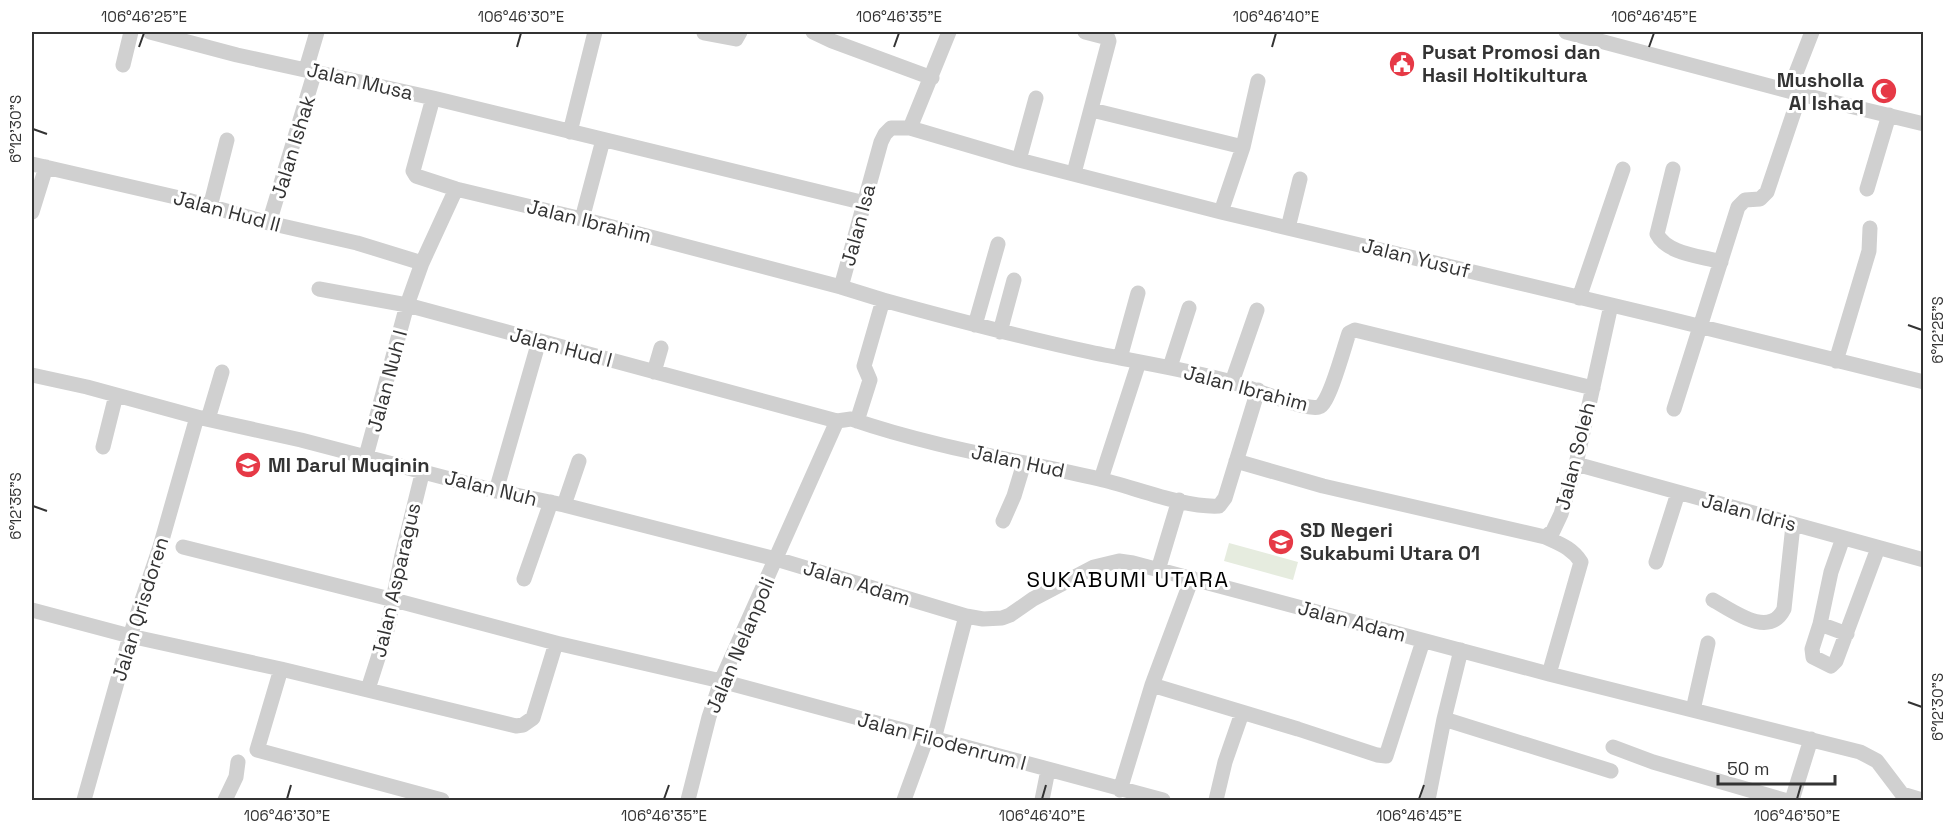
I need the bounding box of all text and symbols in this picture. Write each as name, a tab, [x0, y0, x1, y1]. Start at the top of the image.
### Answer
text: 106°46'25"E	[101, 7, 187, 26]
text: 106°46'30"E	[478, 7, 564, 26]
text: 106°46'35"E	[856, 7, 942, 26]
text: 106°46'40"E	[1233, 7, 1319, 26]
text: 106°46'45"E	[1611, 7, 1697, 26]
place label: Pusat Promosi dan Hasil Holtikultura	[1422, 39, 1601, 88]
public building icon: Pusat Promosi dan Hasil Holtikultura	[1387, 49, 1417, 79]
street label: Jalan Musa	[304, 56, 416, 106]
place label: Musholla Al Ishaq	[1777, 67, 1864, 116]
mosque icon: Musholla Al Ishaq	[1869, 76, 1899, 106]
street label: Jalan Ishak	[265, 92, 321, 202]
text: 6°12'30"S	[6, 95, 25, 163]
street label: Jalan Isa	[835, 181, 881, 269]
street label: Jalan Hud II	[171, 184, 283, 238]
street label: Jalan Ibrahim	[524, 193, 654, 249]
street label: Jalan Yusuf	[1359, 232, 1473, 284]
text: 6°12'25"S	[1928, 296, 1947, 364]
street label: Jalan Hud I	[507, 321, 615, 373]
street label: Jalan Nuh I	[361, 327, 413, 435]
street label: Jalan Ibrahim	[1181, 359, 1311, 417]
street label: Jalan Soleh	[1549, 399, 1601, 513]
street label: Jalan Hud	[969, 438, 1067, 484]
school or university icon: MI Darul Muqinin	[233, 450, 263, 480]
place label: MI Darul Muqinin	[268, 452, 430, 478]
street label: Jalan Nuh	[442, 464, 540, 512]
text: 6°12'35"S	[6, 472, 25, 540]
street label: Jalan Idris	[1699, 487, 1799, 537]
street label: Jalan Asparagus	[366, 500, 426, 660]
place label: SD Negeri Sukabumi Utara 01	[1300, 517, 1480, 566]
school or university icon: SD Negeri Sukabumi Utara 01	[1266, 527, 1296, 557]
street label: Jalan Qrisdoren	[106, 534, 174, 684]
street label: Jalan Adam	[800, 554, 914, 612]
district label: SUKABUMI UTARA	[1026, 565, 1230, 593]
street label: Jalan Nelanpoli	[700, 573, 780, 717]
street label: Jalan Adam	[1295, 594, 1409, 648]
text: 6°12'30"S	[1928, 673, 1947, 741]
street label: Jalan Filodenrum I	[855, 706, 1029, 776]
scale bar	[1718, 748, 1835, 786]
text: 50 m	[1727, 757, 1769, 780]
text: 106°46'30"E	[244, 806, 330, 825]
text: 106°46'35"E	[621, 806, 707, 825]
text: 106°46'40"E	[999, 806, 1085, 825]
text: 106°46'45"E	[1376, 806, 1462, 825]
text: 106°46'50"E	[1754, 806, 1840, 825]

